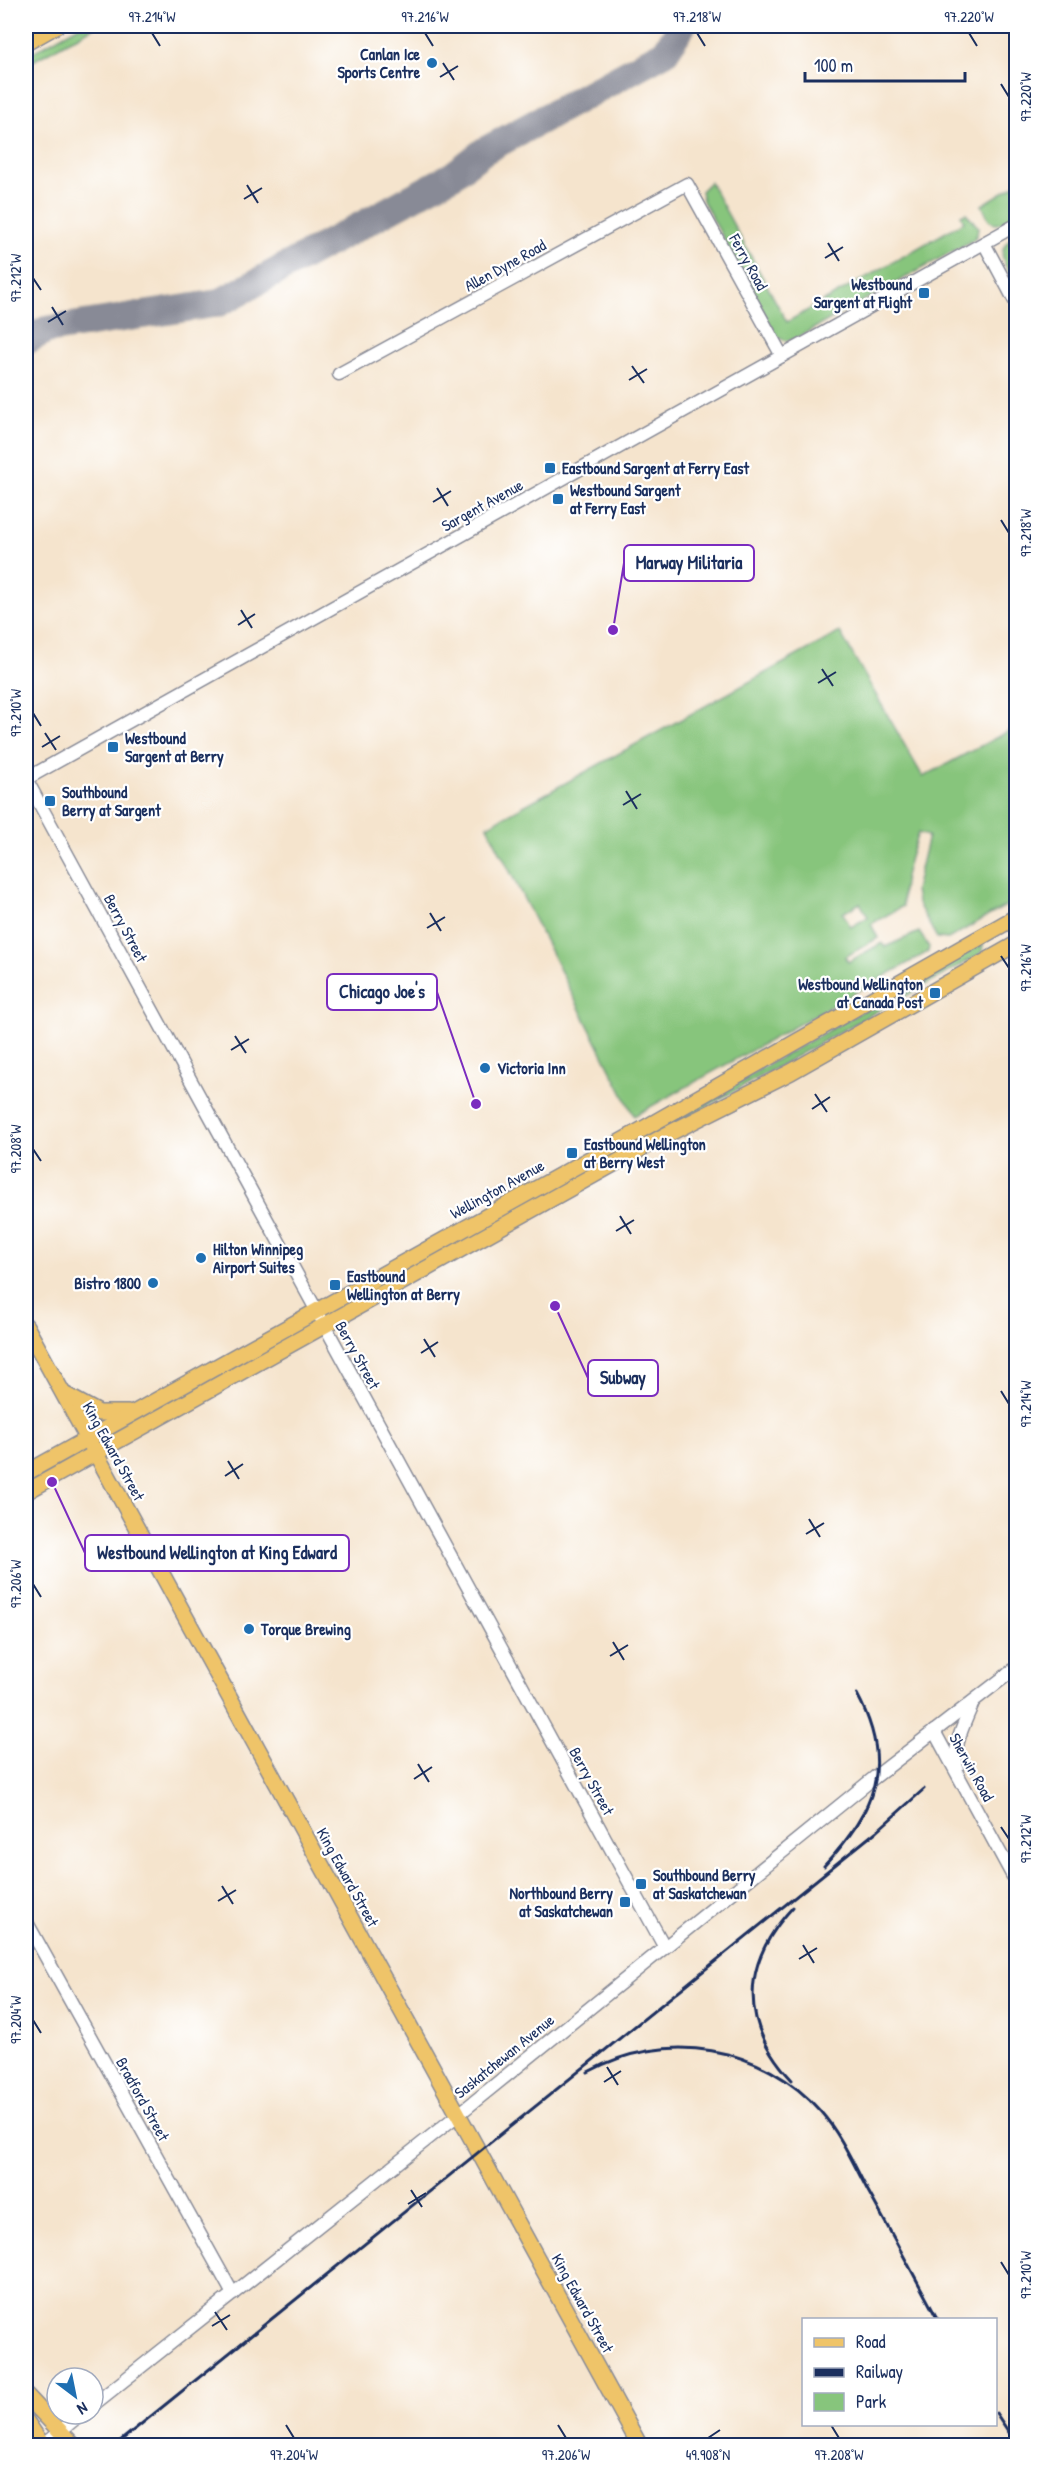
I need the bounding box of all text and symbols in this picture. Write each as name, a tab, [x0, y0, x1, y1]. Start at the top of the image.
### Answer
text: 97.214°W	[129, 6, 176, 27]
text: 97.216°W	[401, 6, 449, 27]
text: 97.218°W	[673, 6, 722, 27]
text: 97.220°W	[944, 6, 995, 27]
place label: Canlan Ice Sports Centre	[337, 43, 421, 84]
scale bar	[805, 45, 966, 83]
text: 100 m	[814, 53, 853, 78]
marker: Canlan Ice Sports Centre	[425, 56, 439, 70]
text: 97.220°W	[1015, 71, 1036, 122]
street label: Ferry Road	[724, 229, 773, 294]
street label: Allen Dyne Road	[460, 234, 550, 296]
text: 97.212°W	[5, 253, 26, 302]
place label: Westbound Sargent at Flight	[814, 273, 913, 314]
marker: Westbound Sargent at Flight	[917, 286, 931, 300]
place label: Eastbound Sargent at Ferry East	[562, 457, 749, 480]
marker: Eastbound Sargent at Ferry East	[543, 461, 557, 475]
street label: Sargent Avenue	[437, 473, 527, 537]
place label: Westbound Sargent at Ferry East	[570, 479, 681, 520]
marker: Westbound Sargent at Ferry East	[551, 492, 565, 506]
text: 97.218°W	[1015, 508, 1036, 557]
callout: Marway Militaria	[624, 545, 754, 581]
text: Marway Militaria	[636, 550, 743, 576]
text: 97.210°W	[5, 688, 26, 737]
place label: Westbound Sargent at Berry	[125, 727, 224, 768]
marker: Westbound Sargent at Berry	[106, 740, 120, 754]
place label: Southbound Berry at Sargent	[62, 781, 161, 822]
marker: Southbound Berry at Sargent	[43, 794, 57, 808]
street label: Berry Street	[99, 890, 153, 966]
text: 97.216°W	[1015, 944, 1036, 992]
place label: Westbound Wellington at Canada Post	[798, 973, 923, 1013]
callout: Chicago Joe's	[327, 974, 437, 1010]
text: Chicago Joe's	[339, 979, 425, 1005]
marker: Westbound Wellington at Canada Post	[928, 986, 942, 1000]
place label: Victoria Inn	[497, 1057, 566, 1079]
marker: Victoria Inn	[478, 1061, 492, 1075]
text: 97.208°W	[5, 1124, 26, 1174]
place label: Eastbound Wellington at Berry West	[584, 1133, 706, 1174]
marker: Eastbound Wellington at Berry West	[565, 1146, 579, 1160]
street label: Wellington Avenue	[446, 1154, 549, 1224]
place label: Hilton Winnipeg Airport Suites	[213, 1238, 303, 1279]
marker: Hilton Winnipeg Airport Suites	[194, 1251, 208, 1265]
place label: Eastbound Wellington at Berry	[347, 1265, 460, 1306]
place label: Bistro 1800	[74, 1272, 141, 1294]
marker: Bistro 1800	[146, 1276, 160, 1290]
marker: Eastbound Wellington at Berry	[328, 1278, 342, 1292]
street label: Berry Street	[330, 1317, 386, 1393]
callout: Subway	[588, 1360, 658, 1396]
text: Subway	[600, 1365, 646, 1391]
text: 97.214°W	[1015, 1380, 1036, 1427]
street label: King Edward Street	[78, 1397, 151, 1505]
callout: Westbound Wellington at King Edward	[85, 1535, 349, 1571]
text: Westbound Wellington at King Edward	[97, 1540, 337, 1566]
text: 97.206°W	[5, 1559, 26, 1608]
place label: Torque Brewing	[260, 1618, 351, 1641]
marker: Torque Brewing	[242, 1622, 256, 1636]
street label: Sherwin Road	[944, 1729, 1000, 1805]
street label: Berry Street	[564, 1743, 620, 1819]
text: 97.212°W	[1015, 1814, 1036, 1863]
street label: King Edward Street	[312, 1823, 385, 1931]
place label: Southbound Berry at Saskatchewan	[653, 1864, 756, 1904]
marker: Southbound Berry at Saskatchewan	[634, 1877, 648, 1891]
place label: Northbound Berry at Saskatchewan	[509, 1882, 613, 1922]
marker: Northbound Berry at Saskatchewan	[618, 1895, 632, 1909]
text: 97.204°W	[5, 1995, 26, 2044]
street label: Saskatchewan Avenue	[449, 2008, 559, 2103]
street label: Bradford Street	[111, 2053, 175, 2145]
street label: King Edward Street	[547, 2249, 620, 2357]
text: 97.210°W	[1015, 2250, 1036, 2299]
legend	[802, 2318, 997, 2426]
text: Road	[856, 2329, 886, 2354]
text: Railway	[856, 2359, 903, 2384]
north arrow	[45, 2366, 105, 2426]
text: Park	[856, 2389, 887, 2414]
text: N	[73, 2397, 92, 2421]
text: 97.204°W	[270, 2444, 319, 2465]
text: 97.206°W	[542, 2444, 591, 2465]
text: 49.908°N	[686, 2444, 730, 2465]
text: 97.208°W	[814, 2444, 864, 2465]

